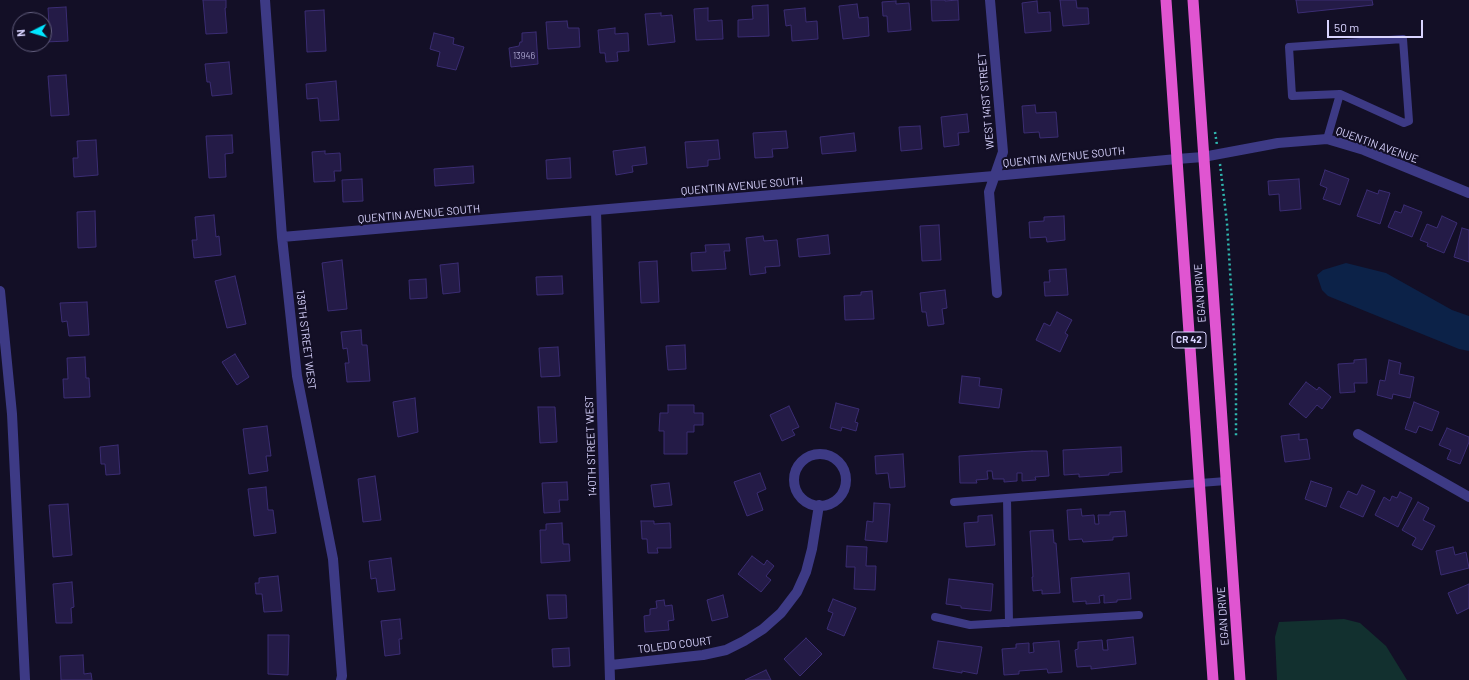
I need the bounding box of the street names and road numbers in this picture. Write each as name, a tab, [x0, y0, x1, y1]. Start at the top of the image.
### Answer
street label: WEST 141ST STREET	[975, 52, 997, 150]
street label: QUENTIN AVENUE	[1334, 124, 1420, 166]
street label: QUENTIN AVENUE SOUTH	[1002, 144, 1126, 170]
street label: QUENTIN AVENUE SOUTH	[680, 174, 804, 198]
street label: QUENTIN AVENUE SOUTH	[357, 202, 481, 226]
street label: EGAN DRIVE	[1191, 263, 1209, 323]
street label: 139TH STREET WEST	[293, 289, 319, 391]
road number: CR 42	[1172, 332, 1206, 348]
street label: 140TH STREET WEST	[583, 395, 599, 497]
street label: EGAN DRIVE	[1214, 586, 1232, 646]
street label: TOLEDO COURT	[637, 634, 713, 656]

